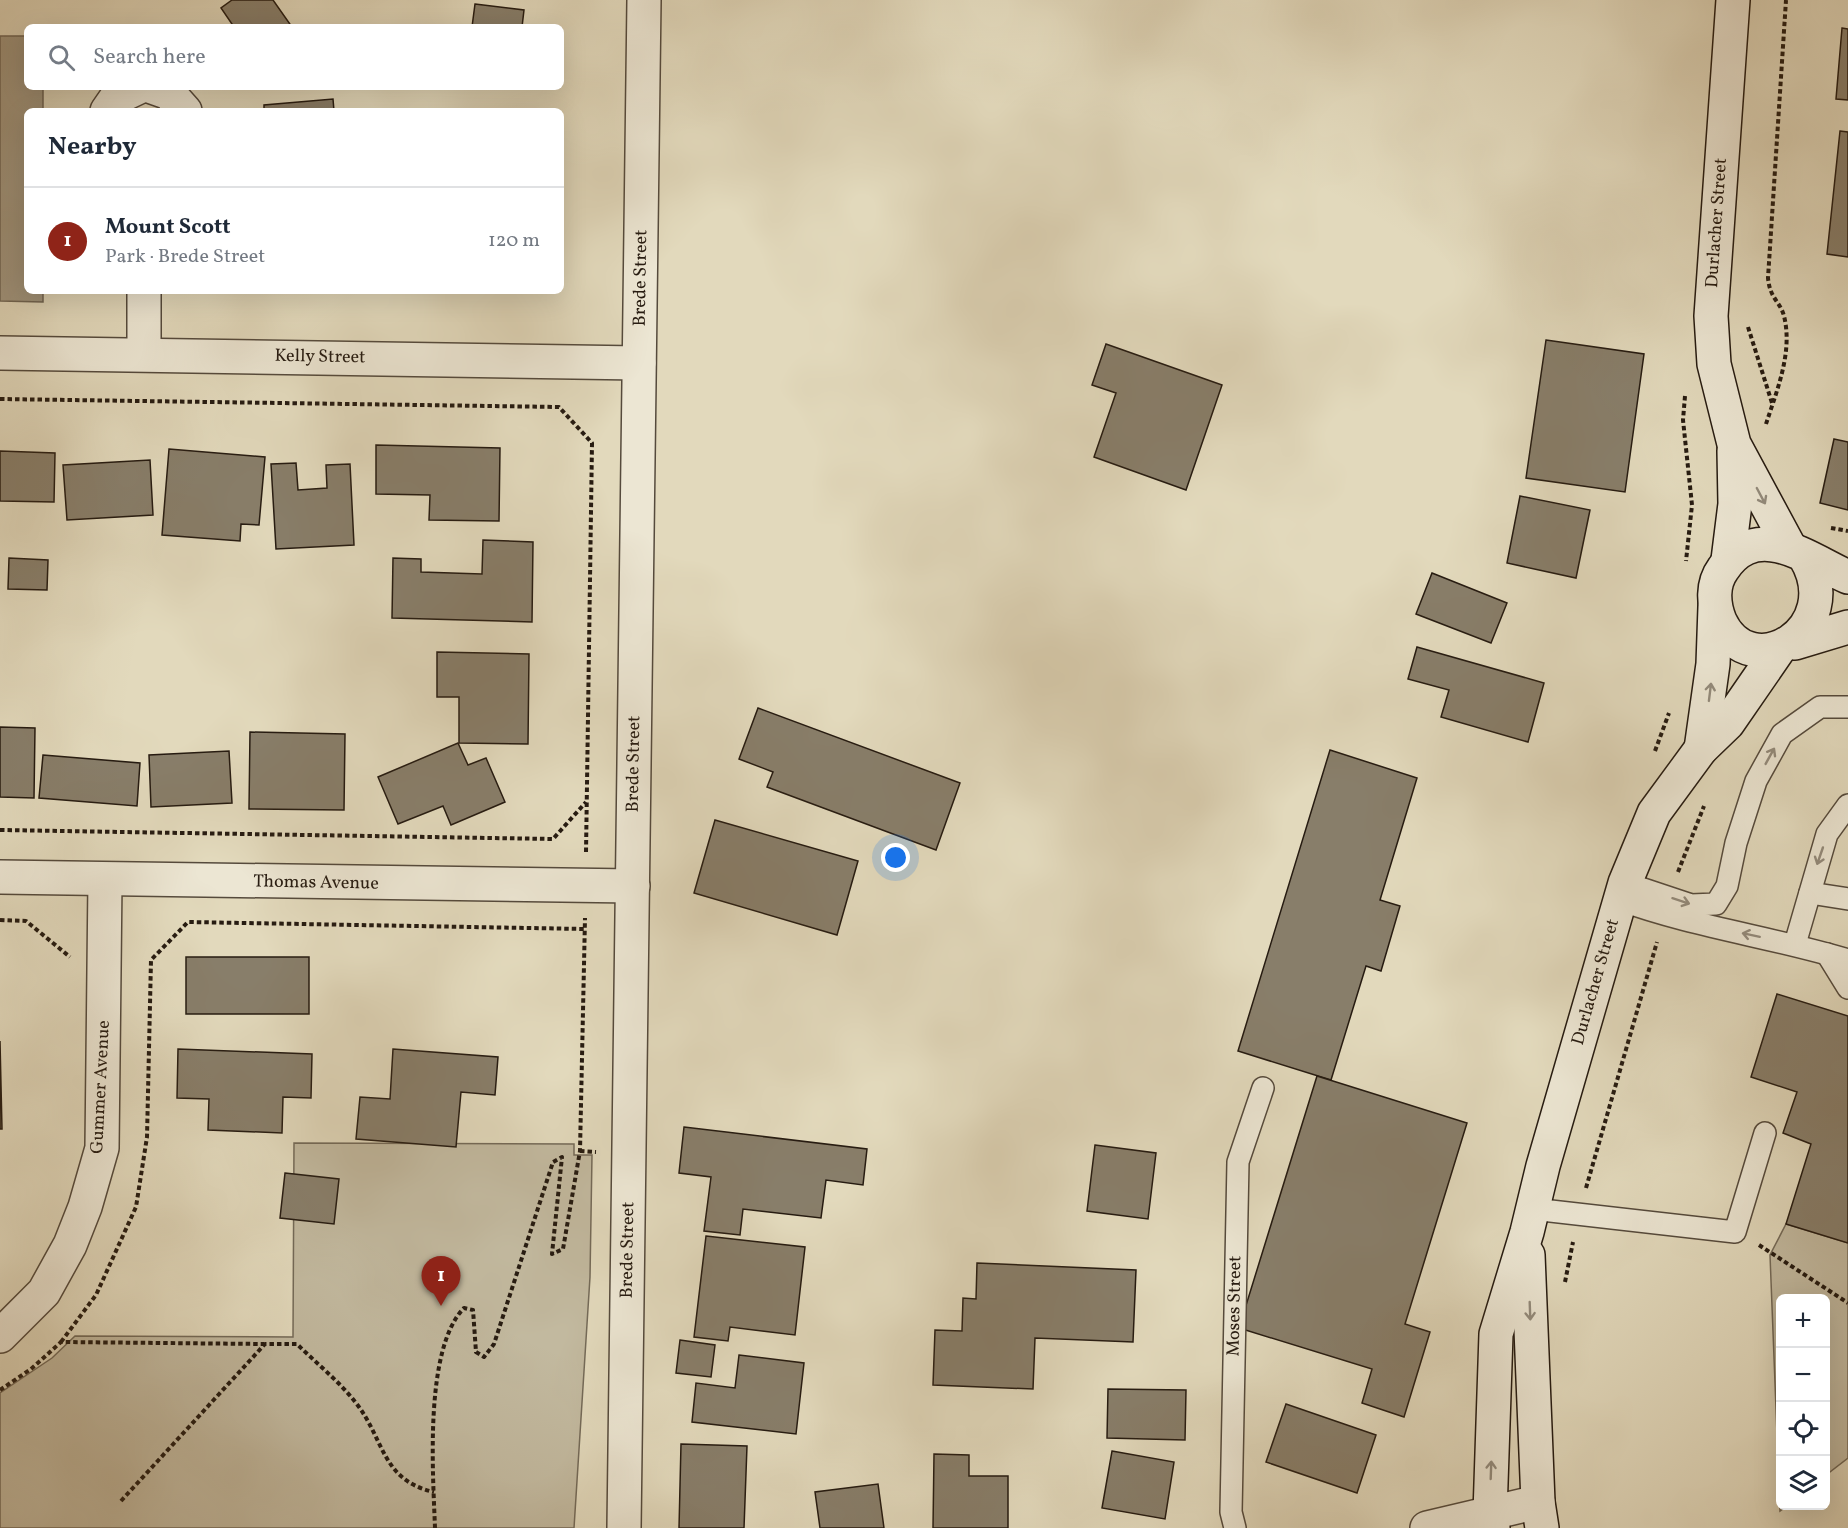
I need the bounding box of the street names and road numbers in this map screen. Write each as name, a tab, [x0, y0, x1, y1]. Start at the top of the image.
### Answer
street label: Durlacher Street	[1700, 157, 1734, 289]
street label: Brede Street	[628, 229, 654, 327]
street label: Kelly Street	[274, 344, 366, 370]
street label: Brede Street	[621, 715, 647, 813]
street label: Thomas Avenue	[253, 869, 379, 897]
street label: Durlacher Street	[1566, 916, 1626, 1048]
street label: Gummer Avenue	[85, 1020, 117, 1154]
street label: Brede Street	[615, 1201, 641, 1299]
street label: Moses Street	[1222, 1255, 1248, 1357]

